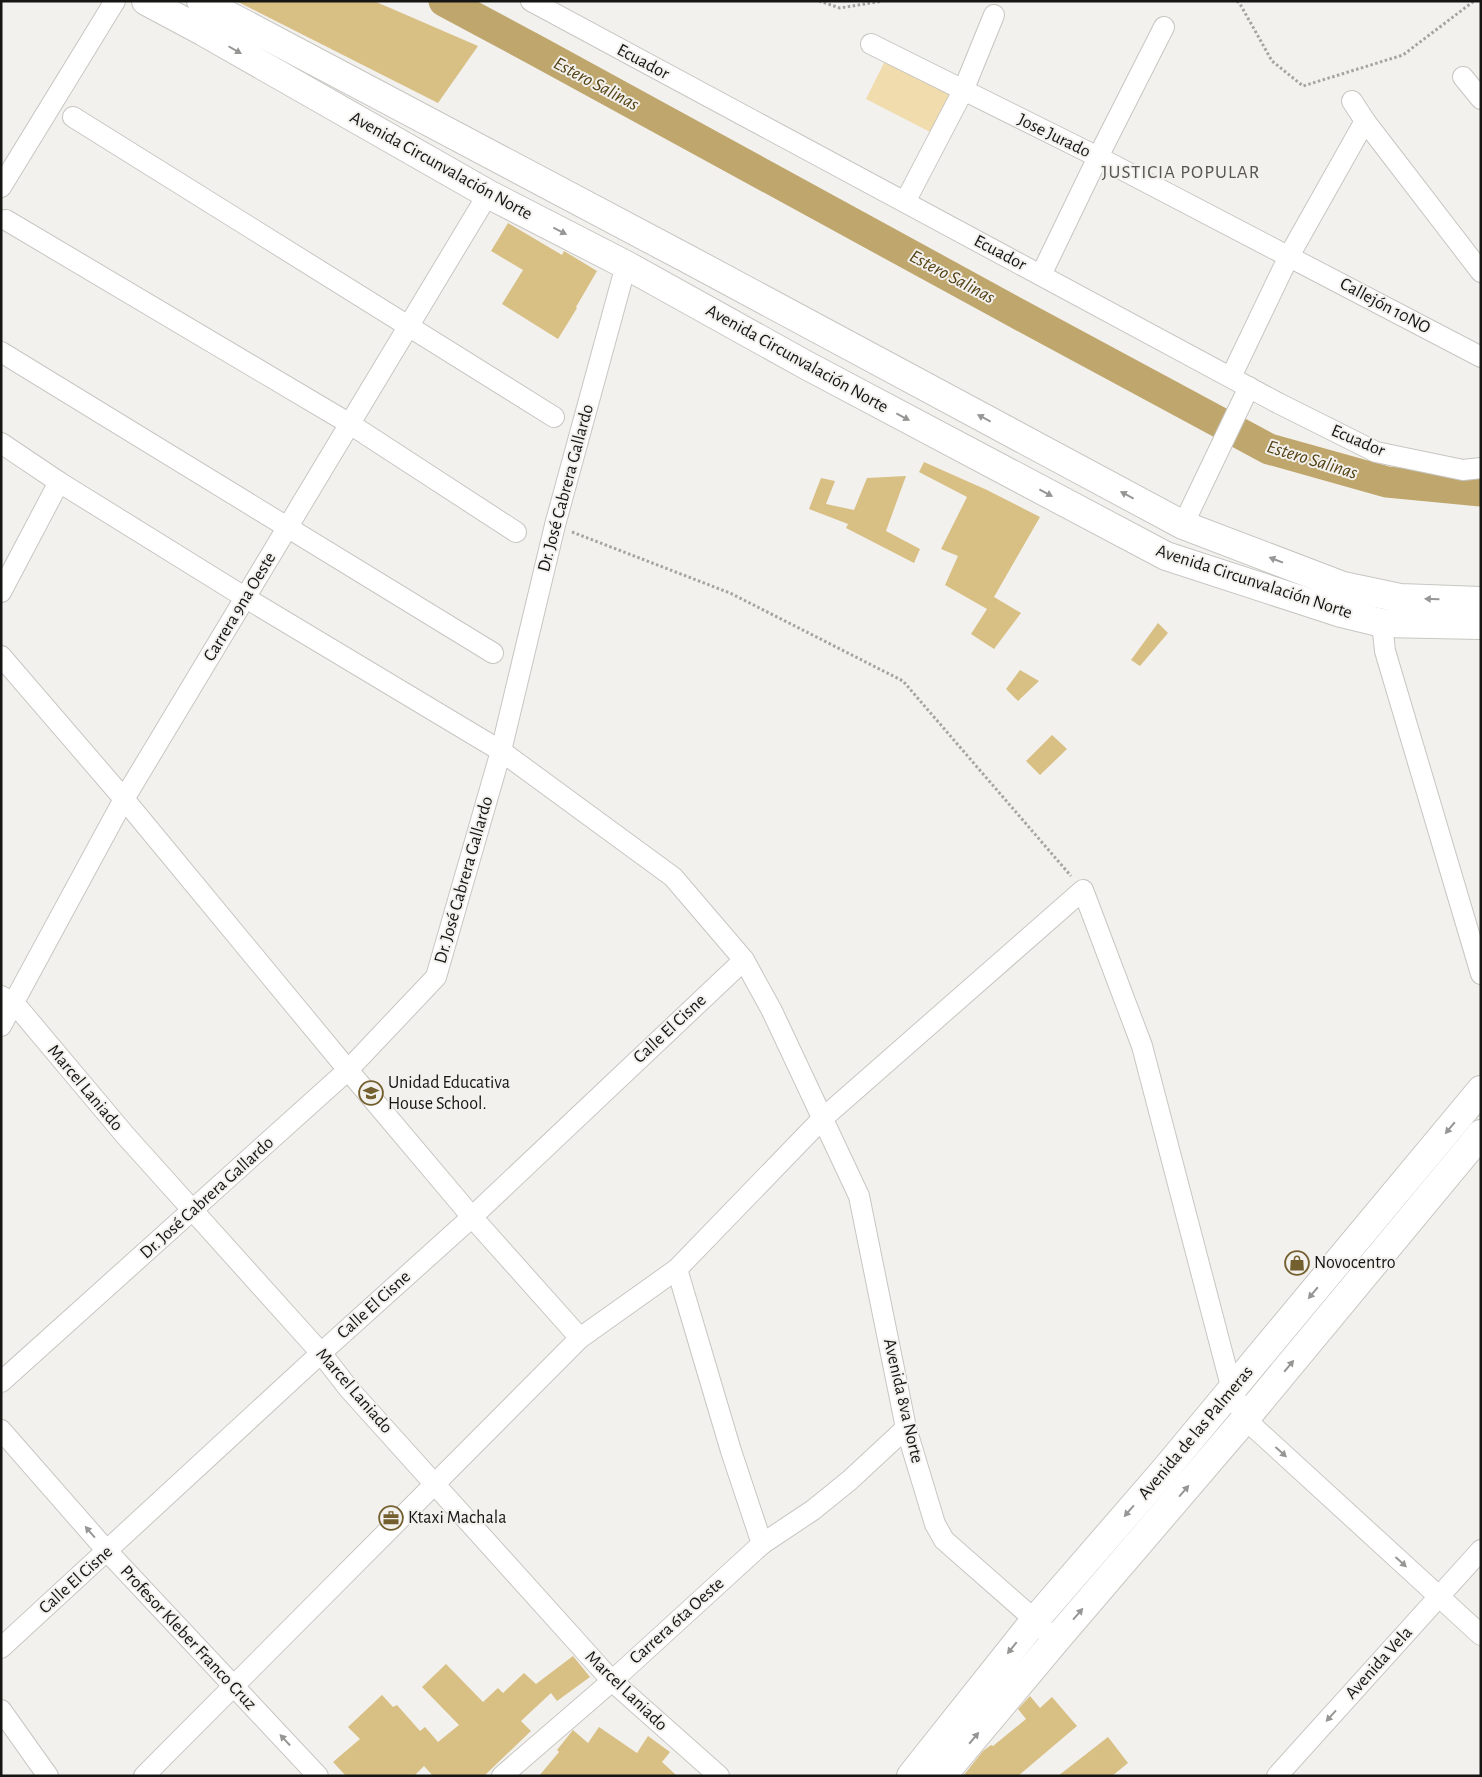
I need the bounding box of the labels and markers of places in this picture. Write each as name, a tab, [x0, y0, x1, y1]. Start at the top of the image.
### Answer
place label: Unidad Educativa House School.	[388, 1074, 510, 1113]
school or university icon: Unidad Educativa House School.	[358, 1080, 384, 1106]
shop icon: Novocentro	[1284, 1250, 1310, 1276]
place label: Novocentro	[1314, 1254, 1396, 1272]
office icon: Ktaxi Machala	[378, 1505, 404, 1531]
place label: Ktaxi Machala	[408, 1509, 506, 1527]

